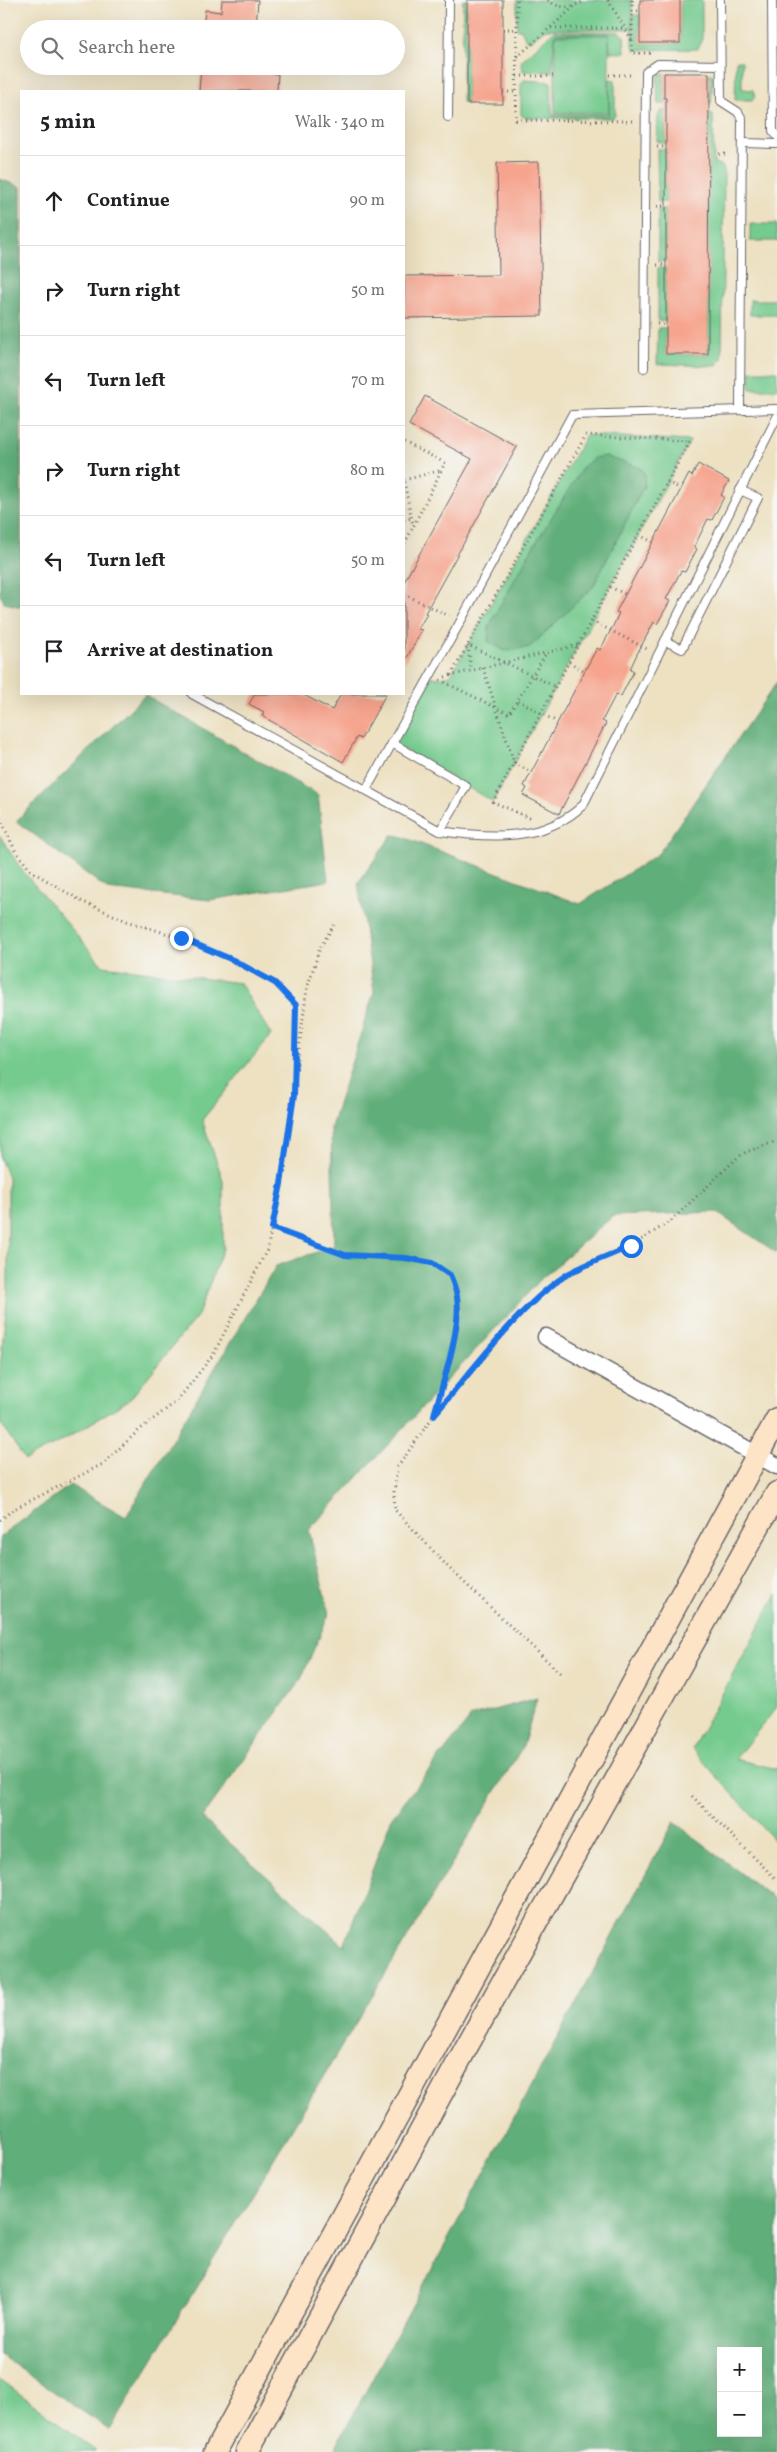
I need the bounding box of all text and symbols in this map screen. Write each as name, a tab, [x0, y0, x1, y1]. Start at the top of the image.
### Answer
search box	[20, 20, 405, 75]
icon: search	[38, 34, 66, 62]
text: Search here	[78, 35, 175, 61]
text: 5 min	[40, 108, 96, 137]
text: Walk · 340 m	[295, 112, 385, 134]
icon: ahead	[40, 187, 68, 215]
text: Continue	[87, 188, 170, 214]
text: 90 m	[349, 190, 385, 212]
icon: right	[40, 277, 68, 305]
text: Turn right	[87, 278, 180, 304]
text: 50 m	[351, 280, 385, 302]
icon: left	[40, 367, 68, 395]
text: Turn left	[87, 368, 166, 394]
text: 70 m	[351, 370, 385, 392]
icon: right	[40, 457, 68, 485]
text: Turn right	[87, 458, 180, 484]
text: 80 m	[350, 460, 385, 482]
icon: left	[40, 547, 68, 575]
text: Turn left	[87, 548, 166, 574]
text: 50 m	[351, 550, 385, 572]
icon: arrive	[40, 637, 68, 665]
text: Arrive at destination	[87, 638, 273, 664]
route end	[170, 927, 193, 950]
route start	[620, 1235, 643, 1258]
map controls	[717, 2347, 762, 2437]
button: +	[717, 2347, 762, 2392]
button: −	[717, 2392, 762, 2437]

